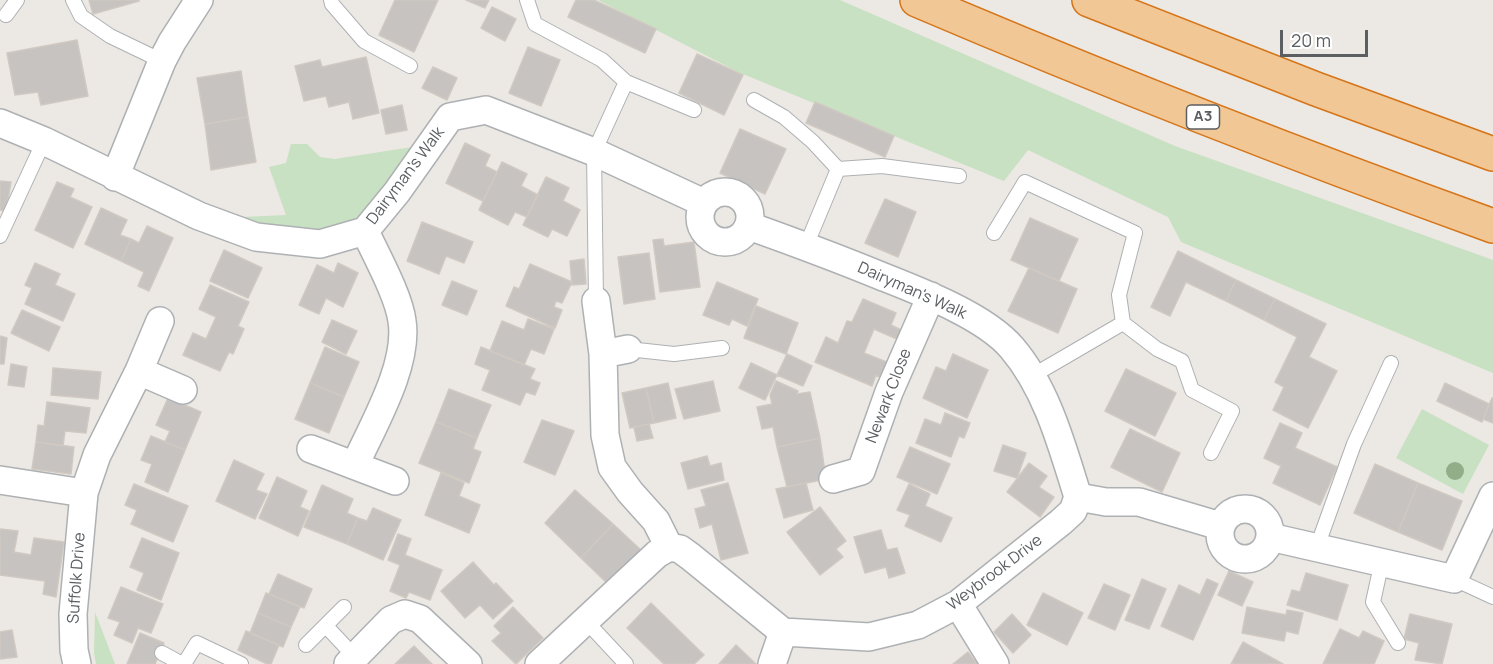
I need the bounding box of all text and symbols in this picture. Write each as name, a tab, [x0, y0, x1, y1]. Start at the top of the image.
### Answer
scale bar	[1283, 18, 1372, 56]
text: 20 m	[1291, 28, 1331, 52]
road number: A3	[1186, 105, 1220, 129]
street label: Dairyman's Walk	[363, 123, 449, 229]
street label: Dairyman's Walk	[855, 258, 969, 324]
street label: Newark Close	[862, 346, 916, 446]
street label: Weybrook Drive	[944, 531, 1046, 615]
street label: Suffolk Drive	[64, 532, 90, 624]

